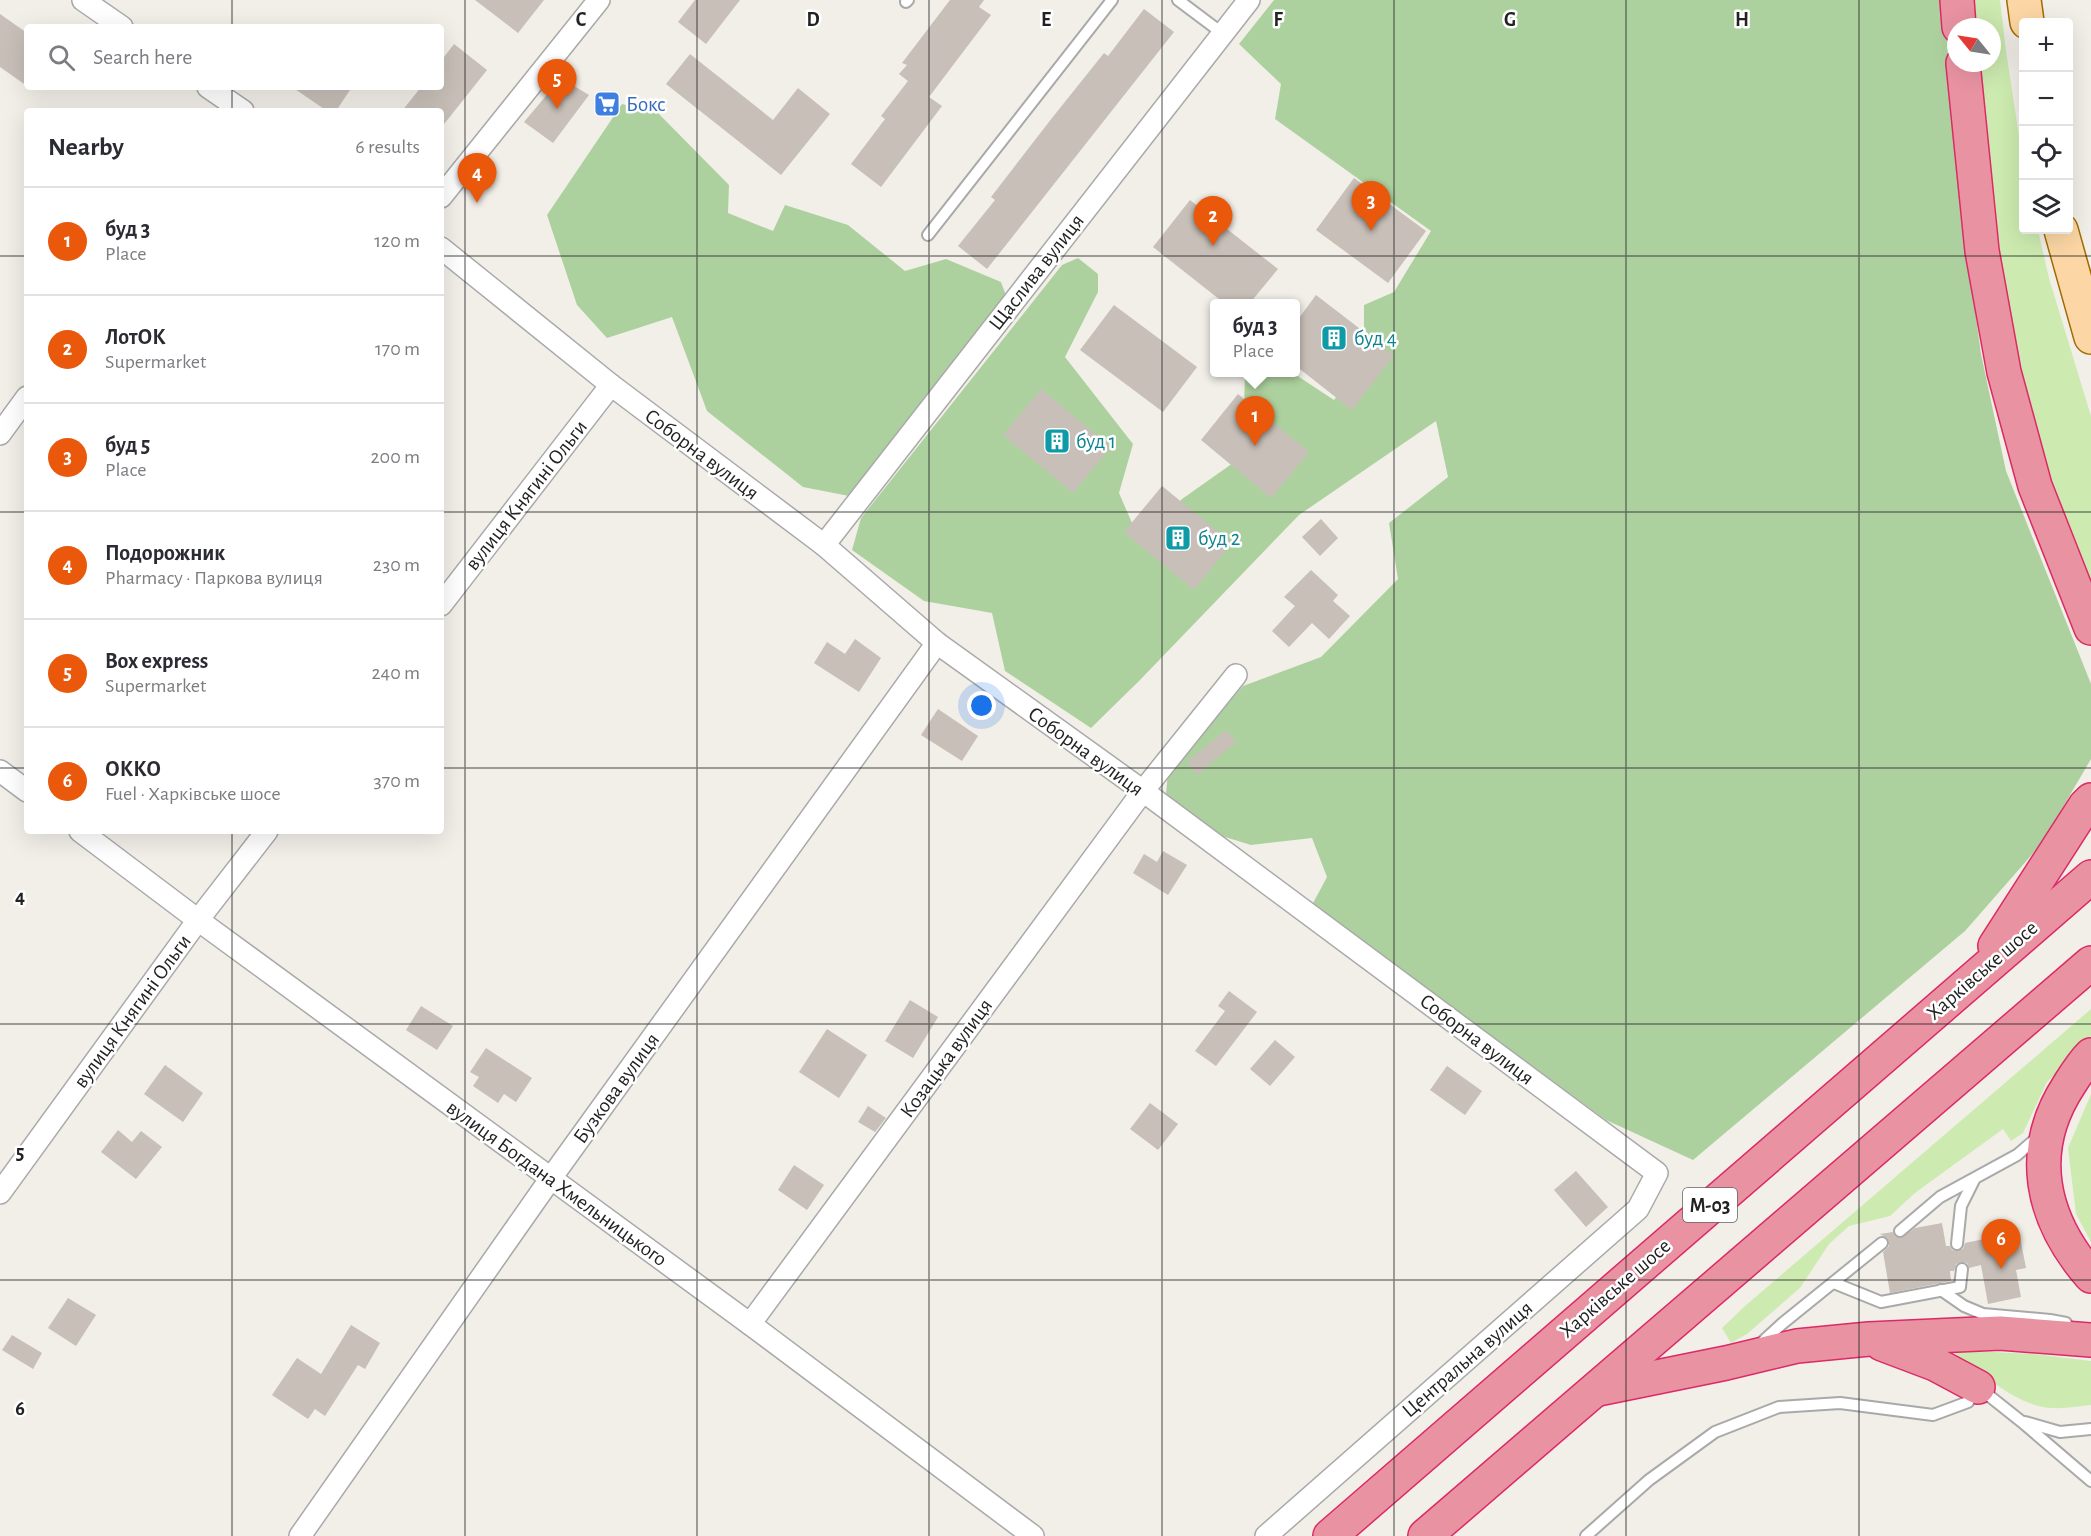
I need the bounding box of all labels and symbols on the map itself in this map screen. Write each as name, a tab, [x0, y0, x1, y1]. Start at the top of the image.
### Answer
text: C	[576, 10, 587, 30]
text: D	[806, 10, 820, 30]
text: E	[1041, 10, 1051, 30]
text: F	[1273, 10, 1283, 30]
text: G	[1504, 10, 1516, 30]
text: H	[1735, 10, 1749, 30]
north arrow	[1947, 18, 2001, 72]
pin: 5	[538, 60, 576, 109]
supermarket icon: Бокс	[592, 89, 622, 119]
place label: Бокс	[626, 94, 666, 115]
pin: 4	[458, 154, 496, 203]
pin: 3	[1352, 182, 1390, 231]
pin: 2	[1194, 196, 1232, 246]
street label: Щаслива вулиця	[985, 210, 1088, 334]
building icon: буд 4	[1319, 323, 1349, 353]
place label: буд 4	[1354, 328, 1397, 349]
pin: 1	[1236, 396, 1274, 446]
street label: Соборна вулиця	[641, 405, 763, 504]
street label: вулиця Княгині Ольги	[461, 416, 591, 574]
building icon: буд 1	[1042, 426, 1072, 456]
place label: буд 1	[1076, 431, 1116, 452]
building icon: буд 2	[1163, 523, 1193, 553]
place label: буд 2	[1198, 528, 1240, 549]
your location	[967, 691, 996, 720]
street label: Соборна вулиця	[1024, 703, 1147, 800]
text: 4	[15, 887, 25, 907]
street label: Харківське шосе	[1923, 917, 2042, 1024]
street label: вулиця Княгині Ольги	[70, 931, 195, 1092]
street label: Соборна вулиця	[1416, 990, 1538, 1089]
street label: Козацька вулиця	[896, 995, 996, 1122]
street label: Бузкова вулиця	[569, 1029, 663, 1147]
street label: вулиця Богдана Хмельницького	[443, 1097, 671, 1270]
text: 5	[16, 1143, 24, 1163]
road number: М-03	[1683, 1188, 1737, 1222]
pin: 6	[1982, 1220, 2020, 1269]
street label: Харківське шосе	[1556, 1235, 1675, 1342]
street label: Центральна вулиця	[1398, 1297, 1537, 1422]
text: 6	[15, 1399, 25, 1419]

